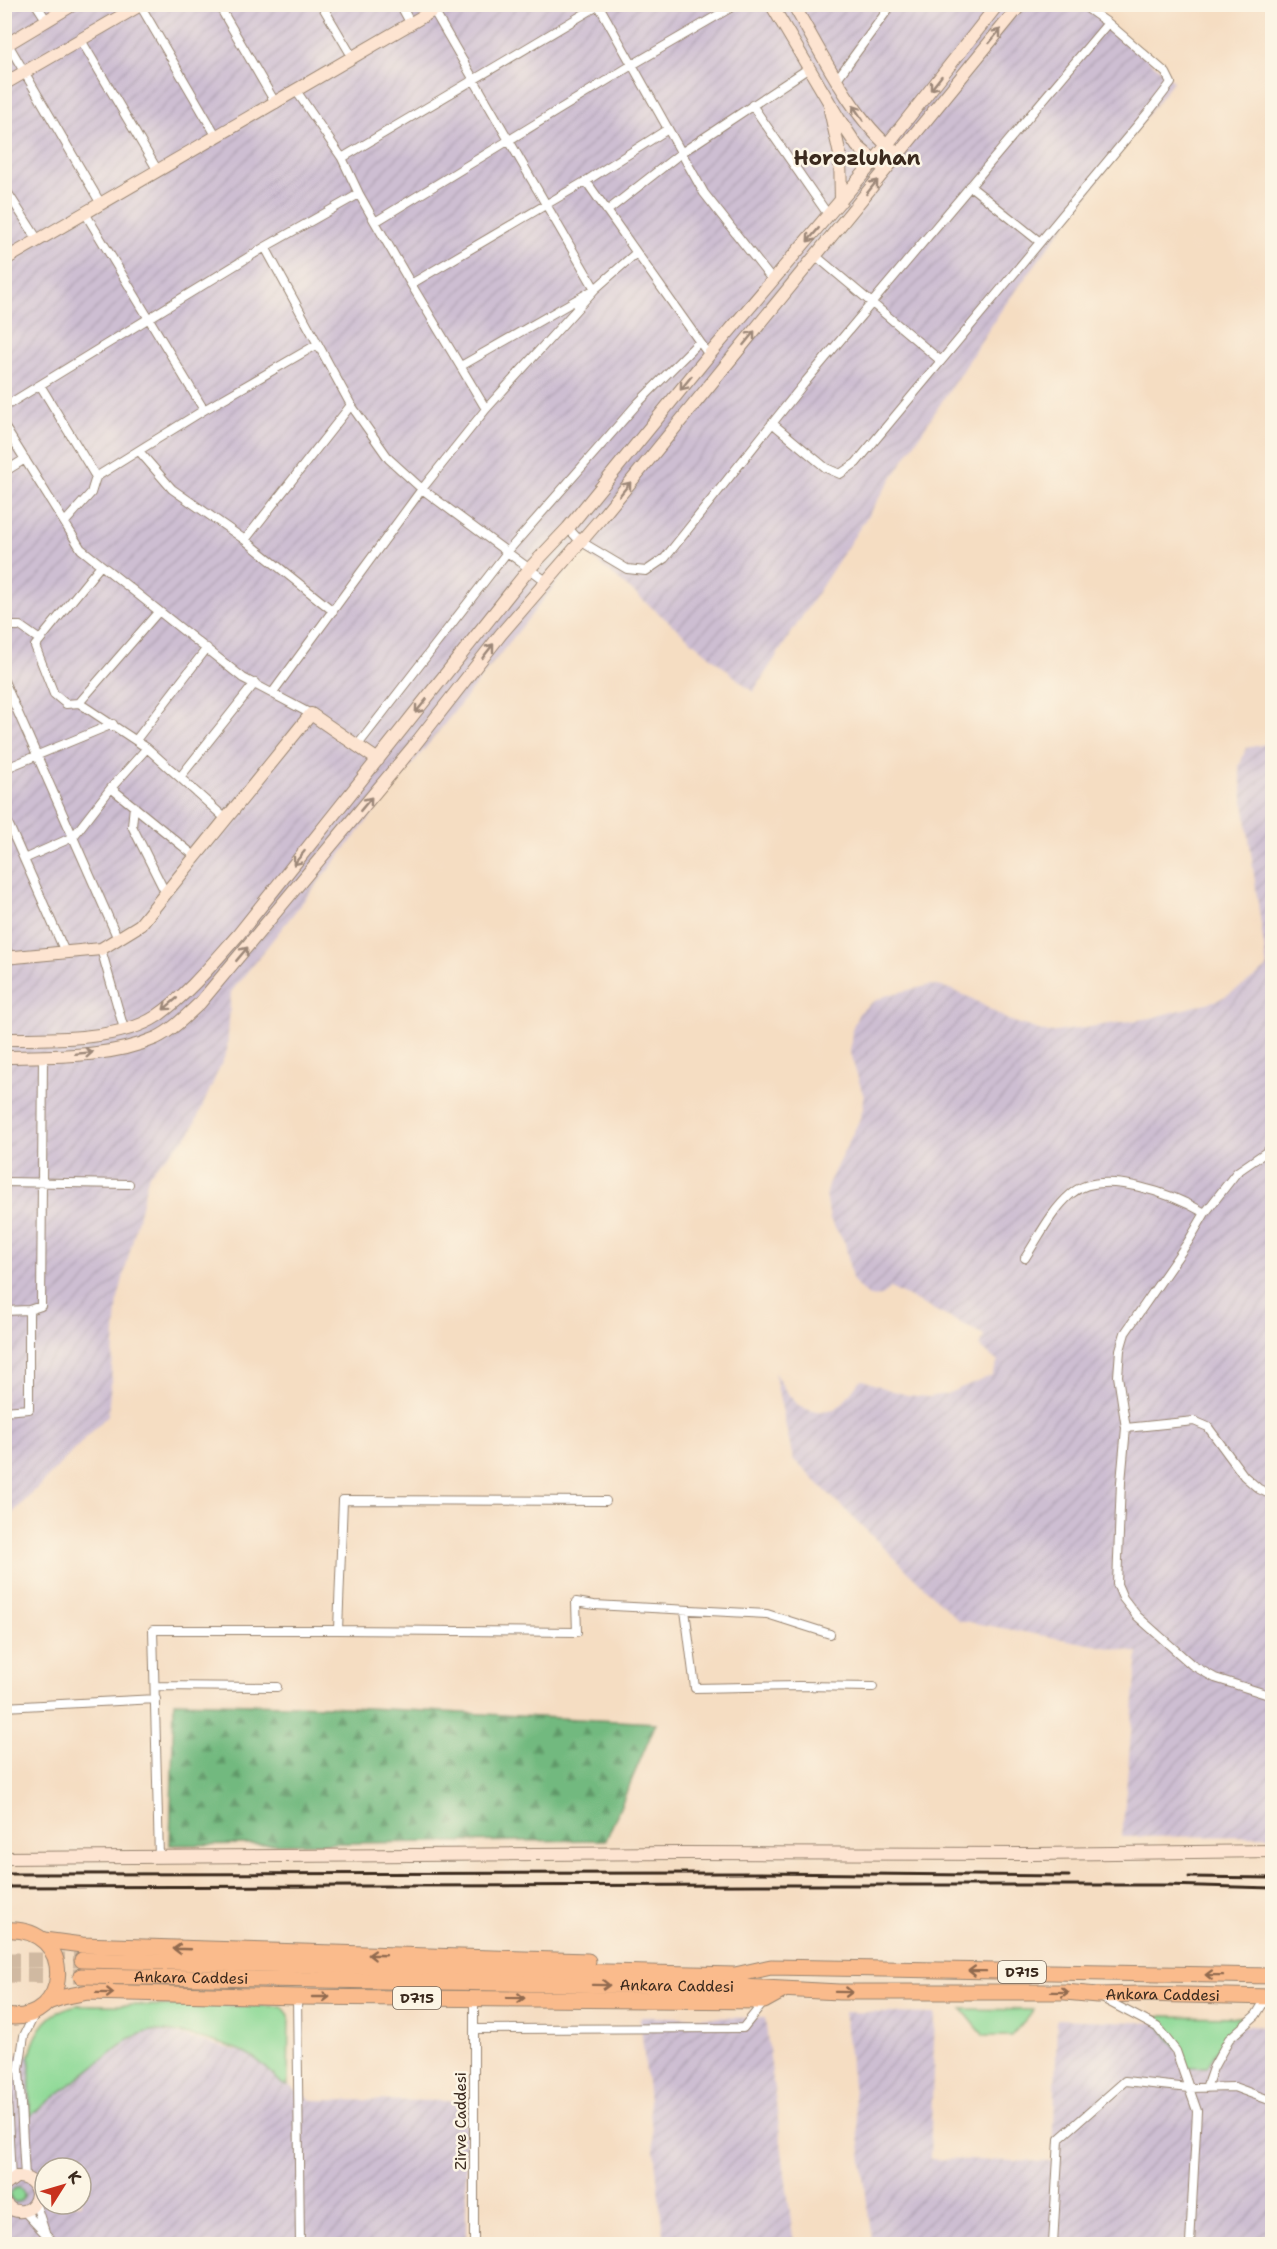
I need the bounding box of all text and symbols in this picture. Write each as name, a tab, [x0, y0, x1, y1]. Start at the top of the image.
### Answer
one-way arrow	[989, 28, 1002, 44]
one-way arrow	[929, 75, 942, 91]
one-way arrow	[852, 105, 864, 121]
district label: Horozluhan	[793, 144, 921, 172]
one-way arrow	[866, 179, 879, 195]
one-way arrow	[806, 227, 819, 243]
one-way arrow	[742, 331, 756, 346]
one-way arrow	[679, 375, 693, 390]
one-way arrow	[619, 481, 632, 497]
one-way arrow	[481, 644, 494, 660]
one-way arrow	[414, 698, 428, 713]
one-way arrow	[360, 796, 373, 812]
one-way arrow	[293, 850, 306, 866]
one-way arrow	[235, 946, 248, 962]
one-way arrow	[163, 997, 178, 1011]
one-way arrow	[73, 1048, 93, 1059]
one-way arrow	[173, 1943, 193, 1954]
one-way arrow	[367, 1949, 387, 1960]
road number: D715	[998, 1961, 1046, 1983]
one-way arrow	[968, 1965, 988, 1977]
street label: Ankara Caddesi	[134, 1967, 248, 1989]
one-way arrow	[1205, 1969, 1225, 1981]
street label: Ankara Caddesi	[619, 1975, 734, 1997]
one-way arrow	[591, 1979, 611, 1991]
street label: Ankara Caddesi	[1105, 1984, 1220, 2006]
one-way arrow	[833, 1986, 853, 1998]
one-way arrow	[1049, 1986, 1069, 1998]
one-way arrow	[94, 1987, 114, 1998]
road number: D715	[393, 1987, 441, 2009]
one-way arrow	[310, 1991, 330, 2003]
one-way arrow	[505, 1993, 525, 2004]
street label: Zirve Caddesi	[451, 2072, 471, 2170]
north arrow	[33, 2156, 93, 2216]
text: K	[63, 2167, 86, 2188]

